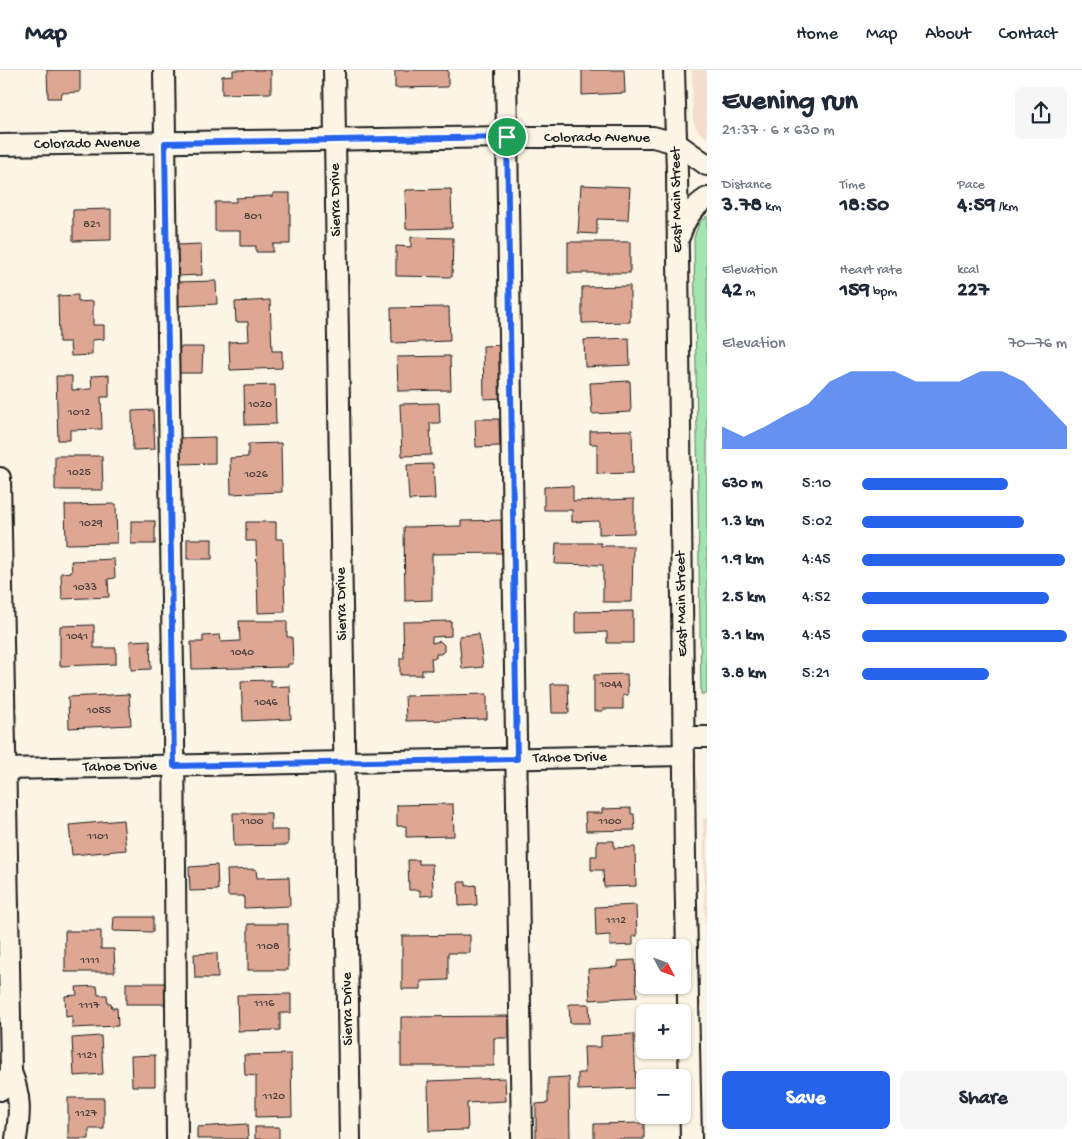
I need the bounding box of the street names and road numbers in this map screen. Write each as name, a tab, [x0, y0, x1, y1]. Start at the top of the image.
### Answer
street label: Colorado Avenue	[544, 129, 650, 147]
street label: Colorado Avenue	[34, 134, 140, 154]
street label: East Main Street	[667, 145, 687, 253]
street label: Sierra Drive	[326, 163, 346, 237]
street label: East Main Street	[672, 549, 692, 657]
street label: Sierra Drive	[332, 567, 352, 641]
street label: Tahoe Drive	[532, 748, 607, 768]
street label: Tahoe Drive	[82, 757, 157, 777]
street label: Sierra Drive	[338, 972, 358, 1046]

